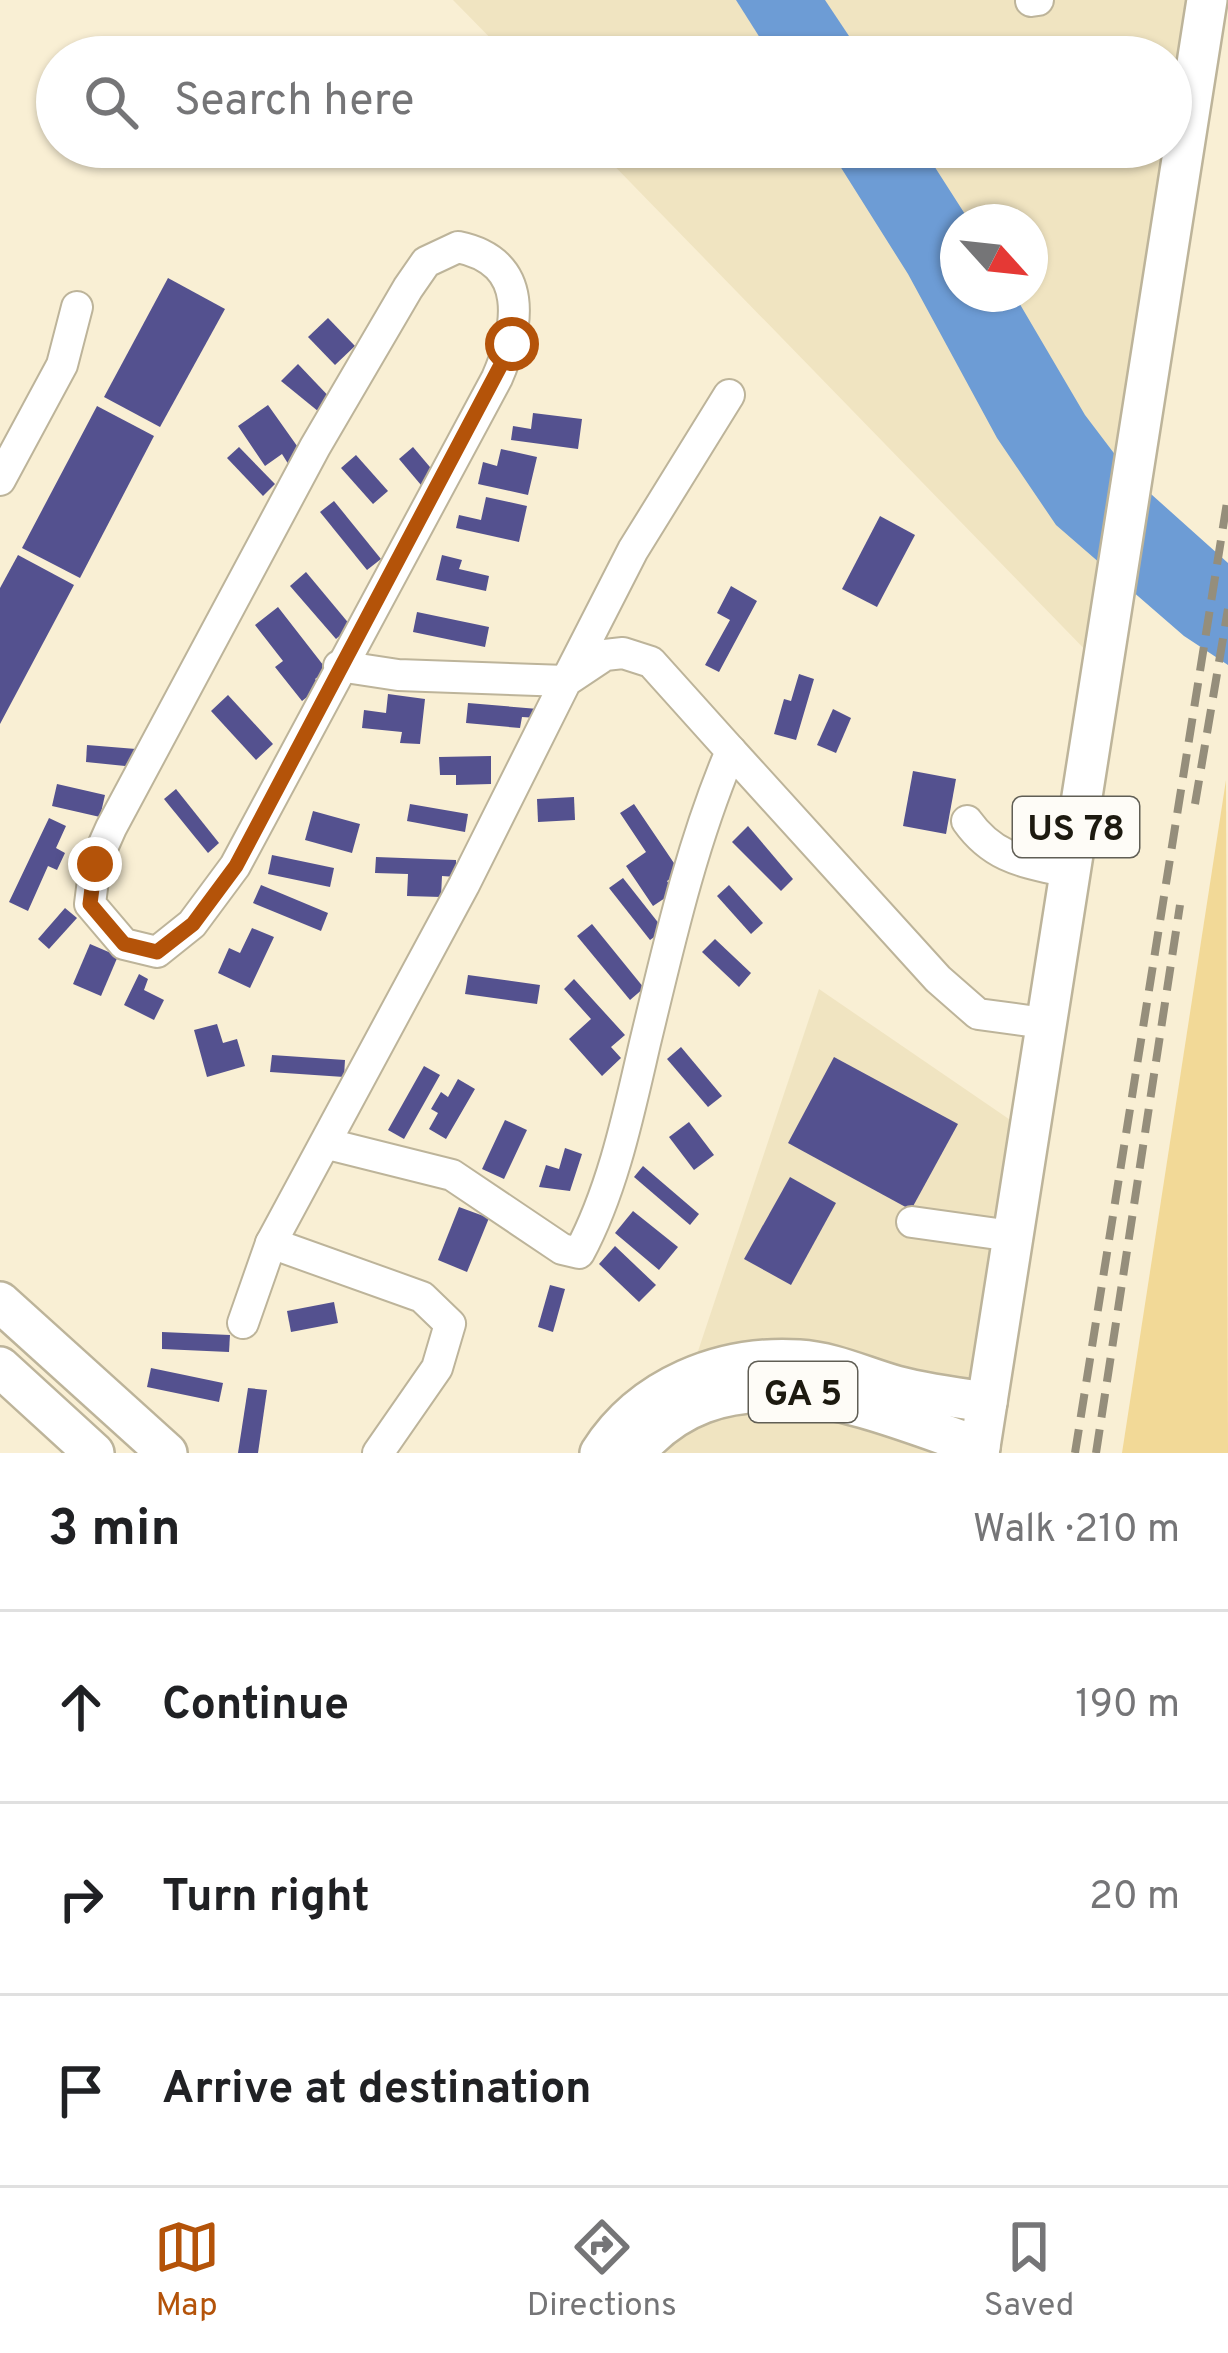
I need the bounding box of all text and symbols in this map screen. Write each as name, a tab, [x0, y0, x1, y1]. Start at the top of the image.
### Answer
search box	[36, 36, 1192, 168]
icon: search	[78, 69, 144, 135]
text: Search here	[174, 74, 414, 131]
north arrow	[940, 204, 1048, 312]
route start	[485, 317, 539, 371]
road number: US 78	[1013, 797, 1139, 857]
route end	[68, 837, 122, 891]
road number: GA 5	[749, 1362, 857, 1422]
text: 3 min	[48, 1499, 181, 1564]
text: Walk · 210 m	[973, 1507, 1180, 1556]
icon: ahead	[48, 1674, 114, 1740]
text: Continue	[162, 1678, 349, 1735]
text: 190 m	[1075, 1682, 1180, 1731]
icon: right	[48, 1866, 114, 1932]
text: Turn right	[162, 1870, 370, 1927]
text: 20 m	[1089, 1874, 1180, 1923]
icon: arrive	[48, 2058, 114, 2124]
text: Arrive at destination	[162, 2062, 592, 2119]
tab: Map	[154, 2214, 220, 2328]
tab: Directions	[527, 2214, 677, 2328]
tab: Saved	[984, 2214, 1074, 2328]

